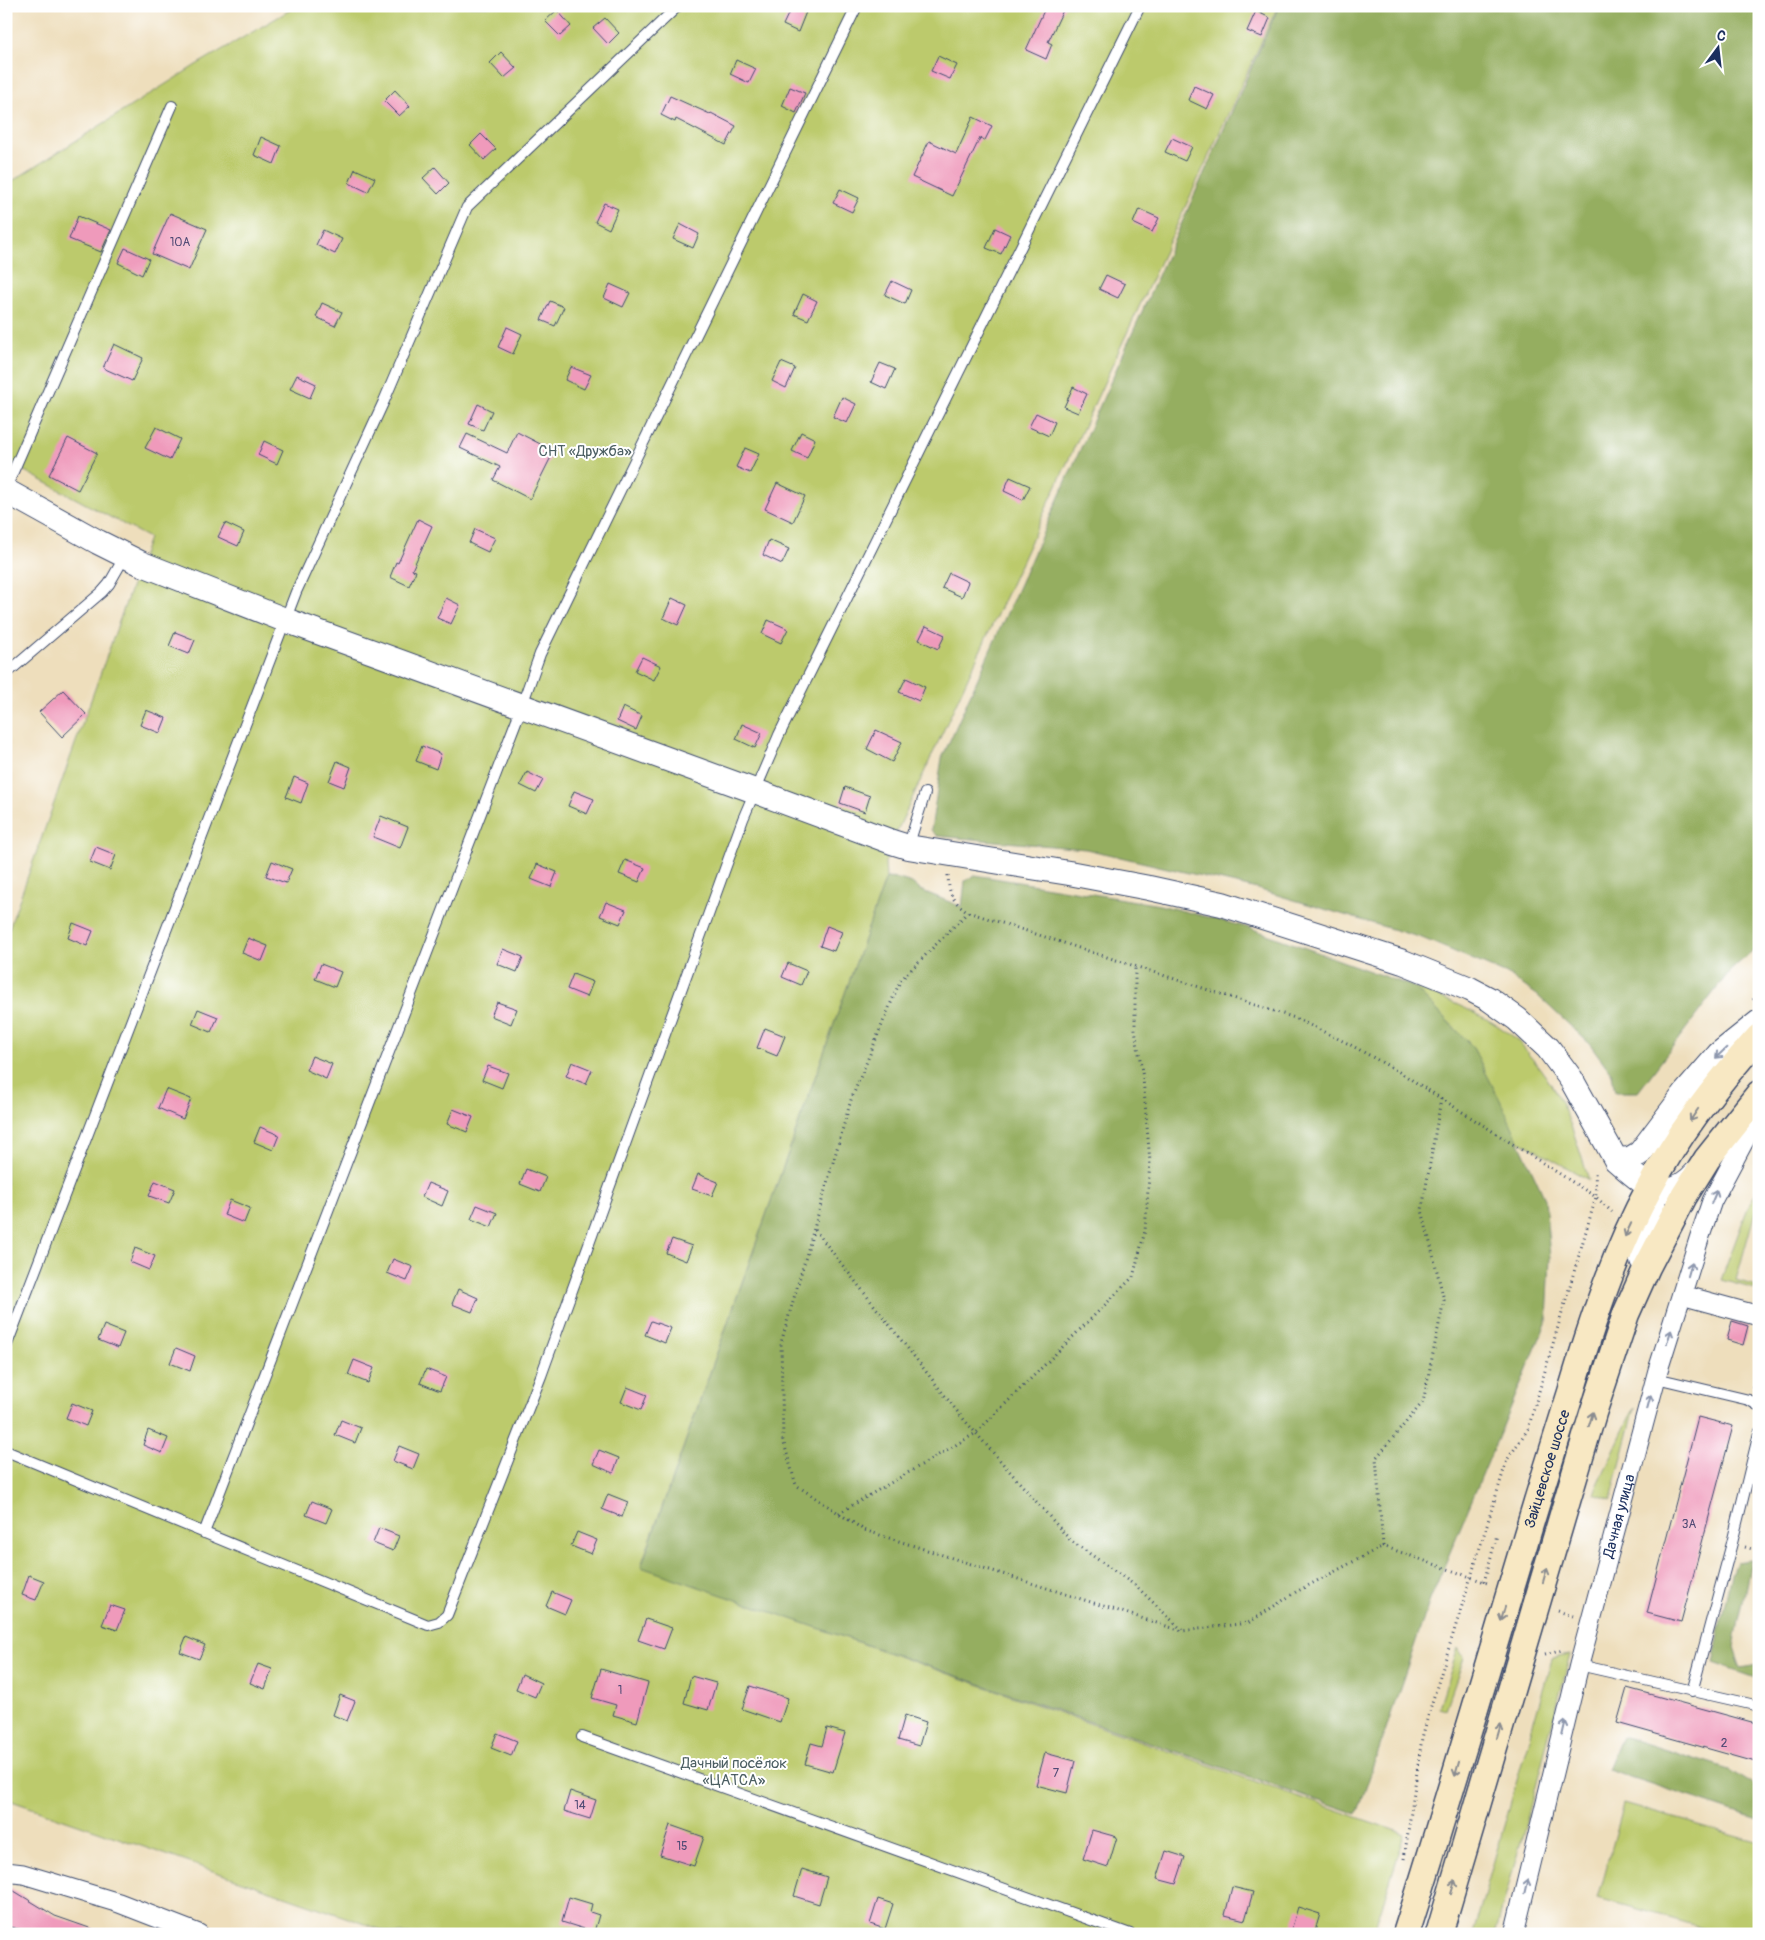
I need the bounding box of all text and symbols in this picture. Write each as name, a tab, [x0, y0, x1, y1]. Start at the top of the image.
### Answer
north arrow	[1692, 22, 1742, 72]
text: С	[1715, 27, 1728, 45]
house number: 10А	[170, 235, 191, 250]
park label: СНТ «Дружба»	[538, 442, 632, 461]
one-way arrow	[1715, 1047, 1727, 1059]
one-way arrow	[1689, 1108, 1699, 1122]
one-way arrow	[1710, 1190, 1720, 1205]
one-way arrow	[1623, 1223, 1633, 1238]
one-way arrow	[1685, 1261, 1695, 1277]
one-way arrow	[1664, 1329, 1674, 1345]
one-way arrow	[1645, 1394, 1655, 1410]
street label: Зайцевское шоссе	[1520, 1407, 1575, 1530]
one-way arrow	[1587, 1412, 1597, 1428]
street label: Дачная улица	[1599, 1472, 1640, 1561]
house number: 3А	[1682, 1517, 1696, 1532]
one-way arrow	[1541, 1568, 1551, 1584]
one-way arrow	[1498, 1605, 1508, 1621]
house number: 1	[618, 1683, 622, 1698]
one-way arrow	[1560, 1721, 1569, 1737]
one-way arrow	[1495, 1724, 1505, 1740]
house number: 2	[1721, 1736, 1728, 1751]
park label: Дачный посёлок «ЦАТСА»	[680, 1754, 787, 1790]
one-way arrow	[1452, 1761, 1462, 1777]
house number: 7	[1053, 1766, 1060, 1781]
house number: 14	[574, 1798, 586, 1813]
house number: 15	[676, 1839, 688, 1854]
one-way arrow	[1449, 1879, 1459, 1895]
one-way arrow	[1522, 1879, 1531, 1895]

